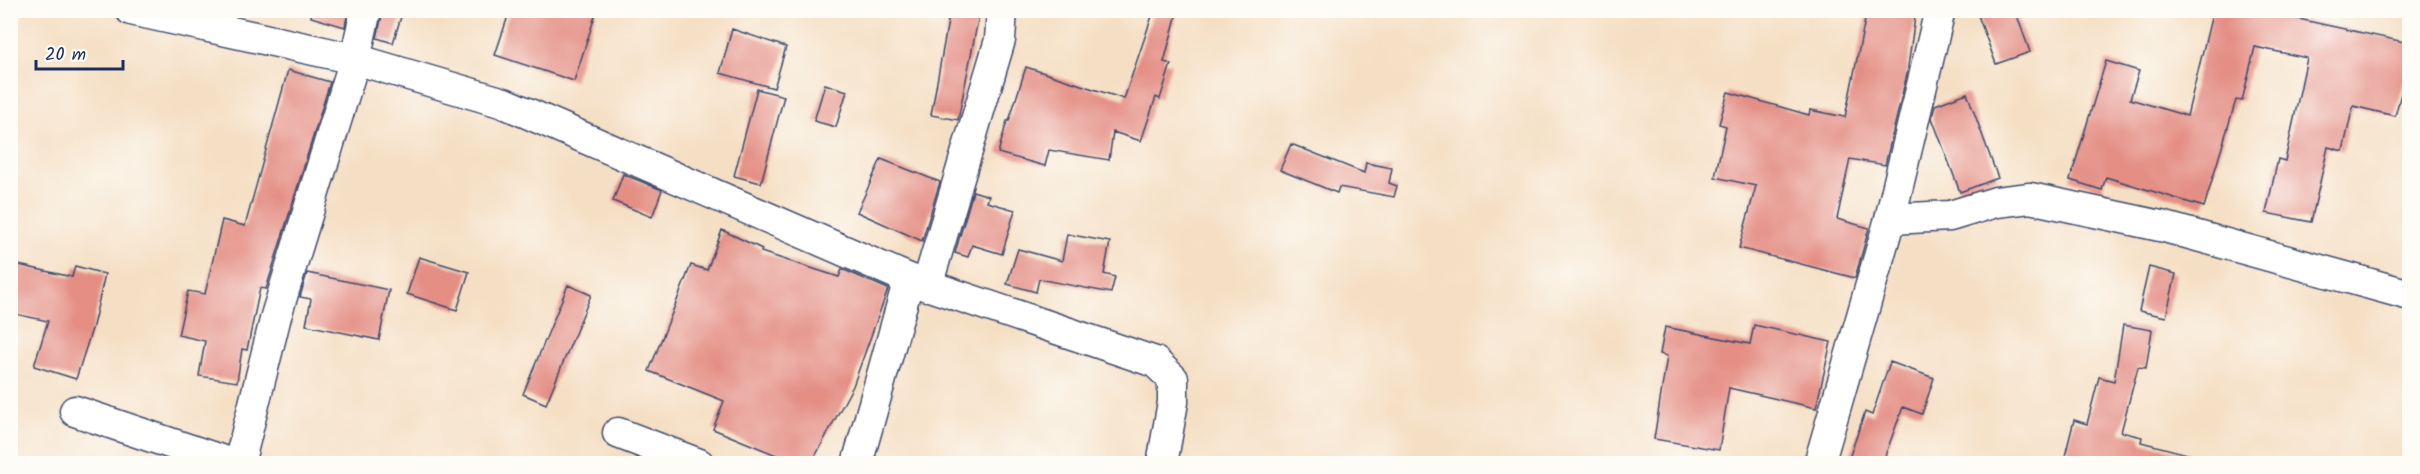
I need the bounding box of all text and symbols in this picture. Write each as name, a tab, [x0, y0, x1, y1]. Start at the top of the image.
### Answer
scale bar	[36, 33, 123, 71]
text: 20 m	[45, 41, 86, 70]

